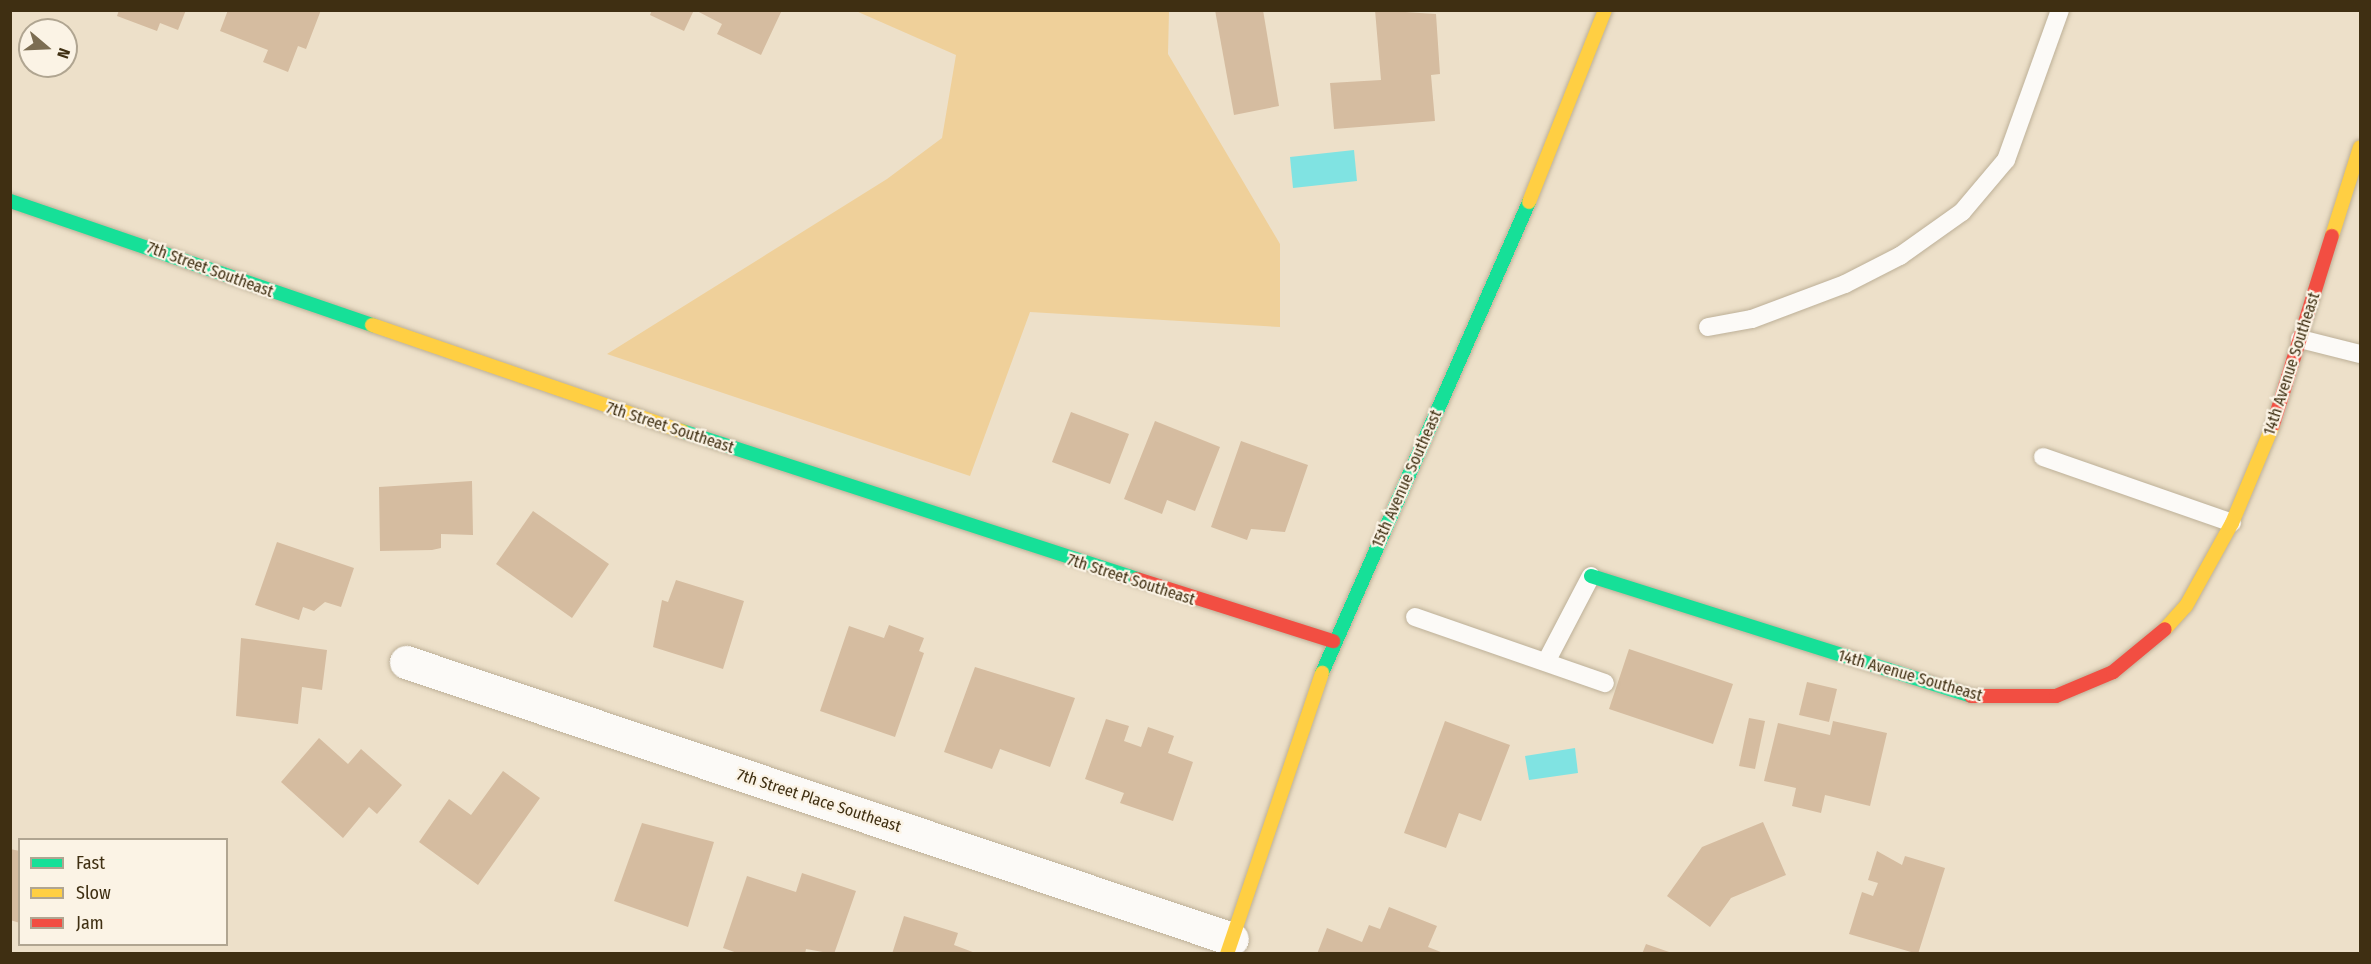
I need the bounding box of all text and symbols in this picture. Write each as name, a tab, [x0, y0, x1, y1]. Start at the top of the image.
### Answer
north arrow	[18, 18, 78, 78]
text: N	[53, 46, 74, 61]
street label: 7th Street Southeast	[144, 238, 276, 302]
street label: 14th Avenue Southeast	[2260, 290, 2324, 438]
street label: 7th Street Southeast	[604, 398, 736, 458]
street label: 15th Avenue Southeast	[1368, 407, 1446, 551]
street label: 7th Street Southeast	[1065, 550, 1197, 610]
street label: 14th Avenue Southeast	[1836, 646, 1984, 706]
street label: 7th Street Place Southeast	[735, 765, 903, 837]
legend	[18, 838, 228, 946]
text: Fast	[76, 852, 105, 874]
text: Slow	[76, 882, 111, 904]
text: Jam	[76, 912, 104, 934]

